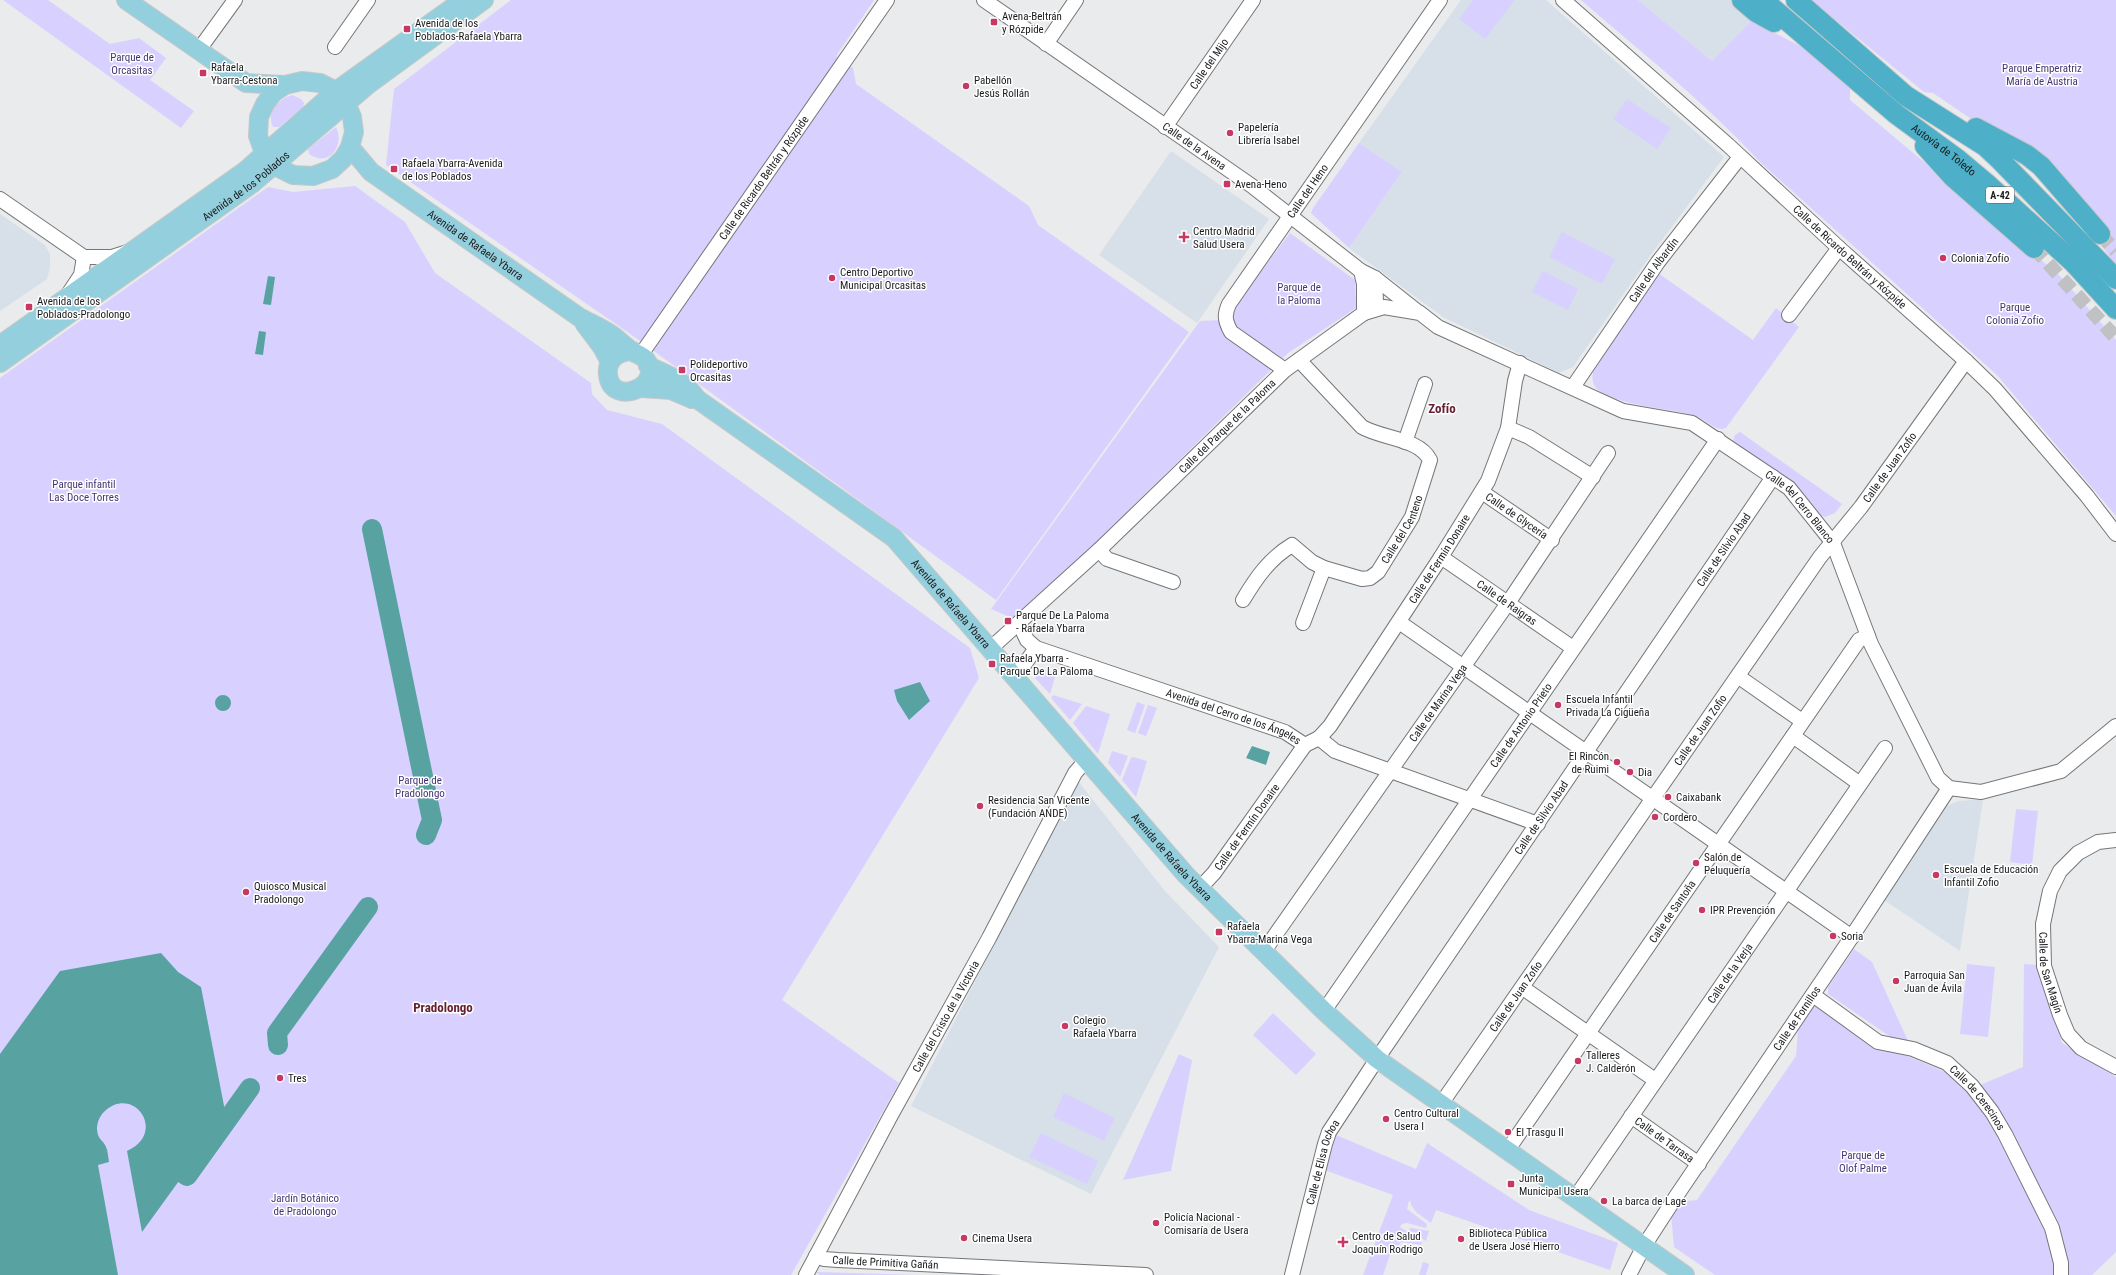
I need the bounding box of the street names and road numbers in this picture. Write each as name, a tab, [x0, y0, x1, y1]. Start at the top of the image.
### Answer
street label: Calle del Mijo	[1187, 36, 1232, 92]
street label: Calle de Ricardo Beltrán y Rózpide	[717, 113, 812, 243]
street label: Calle de la Avena	[1160, 120, 1228, 173]
street label: Autovía de Toledo	[1909, 122, 1979, 179]
street label: Avenida de los Poblados	[200, 149, 292, 224]
street label: Calle del Heno	[1285, 161, 1331, 221]
road number: A-42	[1986, 187, 2014, 203]
street label: Calle de Ricardo Beltrán y Rózpide	[1790, 203, 1909, 312]
street label: Avenida de Rafaela Ybarra	[425, 207, 526, 283]
street label: Calle del Albardín	[1626, 235, 1681, 305]
street label: Calle del Parque de la Paloma	[1176, 377, 1278, 476]
street label: Calle de Juan Zofio	[1860, 430, 1920, 505]
street label: Calle del Cerro Blanco	[1763, 468, 1837, 546]
street label: Calle de Glycería	[1483, 490, 1550, 542]
street label: Calle del Centeno	[1379, 493, 1426, 566]
street label: Calle de Silvio Abad	[1694, 511, 1753, 589]
street label: Calle de Fermín Donaire	[1406, 512, 1473, 606]
street label: Avenida de Rafaela Ybarra	[908, 557, 993, 651]
street label: Calle de Raigras	[1474, 578, 1539, 628]
street label: Calle de Marina Vega	[1407, 662, 1470, 745]
street label: Calle de Antonio Prieto	[1488, 680, 1555, 770]
street label: Avenida del Cerro de los Ángeles	[1164, 686, 1303, 747]
street label: Calle de Juan Zofio	[1671, 692, 1730, 768]
street label: Calle de Silvio Abad	[1512, 779, 1571, 857]
street label: Calle de Fermín Donaire	[1212, 781, 1282, 873]
street label: Avenida de Rafaela Ybarra	[1128, 811, 1214, 904]
street label: Calle de Santoña	[1646, 878, 1699, 945]
street label: Calle de San Magín	[2036, 932, 2065, 1015]
street label: Calle de la Verja	[1705, 941, 1755, 1006]
street label: Calle del Cristo de la Victoria	[910, 958, 982, 1075]
street label: Calle de Juan Zofio	[1487, 958, 1545, 1035]
street label: Calle de Fornillos	[1771, 984, 1824, 1053]
street label: Calle de Cerecinos	[1947, 1063, 2007, 1133]
street label: Calle de Tarrasa	[1632, 1115, 1696, 1165]
street label: Calle de Elisa Ochoa	[1304, 1117, 1342, 1206]
street label: Calle de Primitiva Gañán	[832, 1254, 939, 1272]

